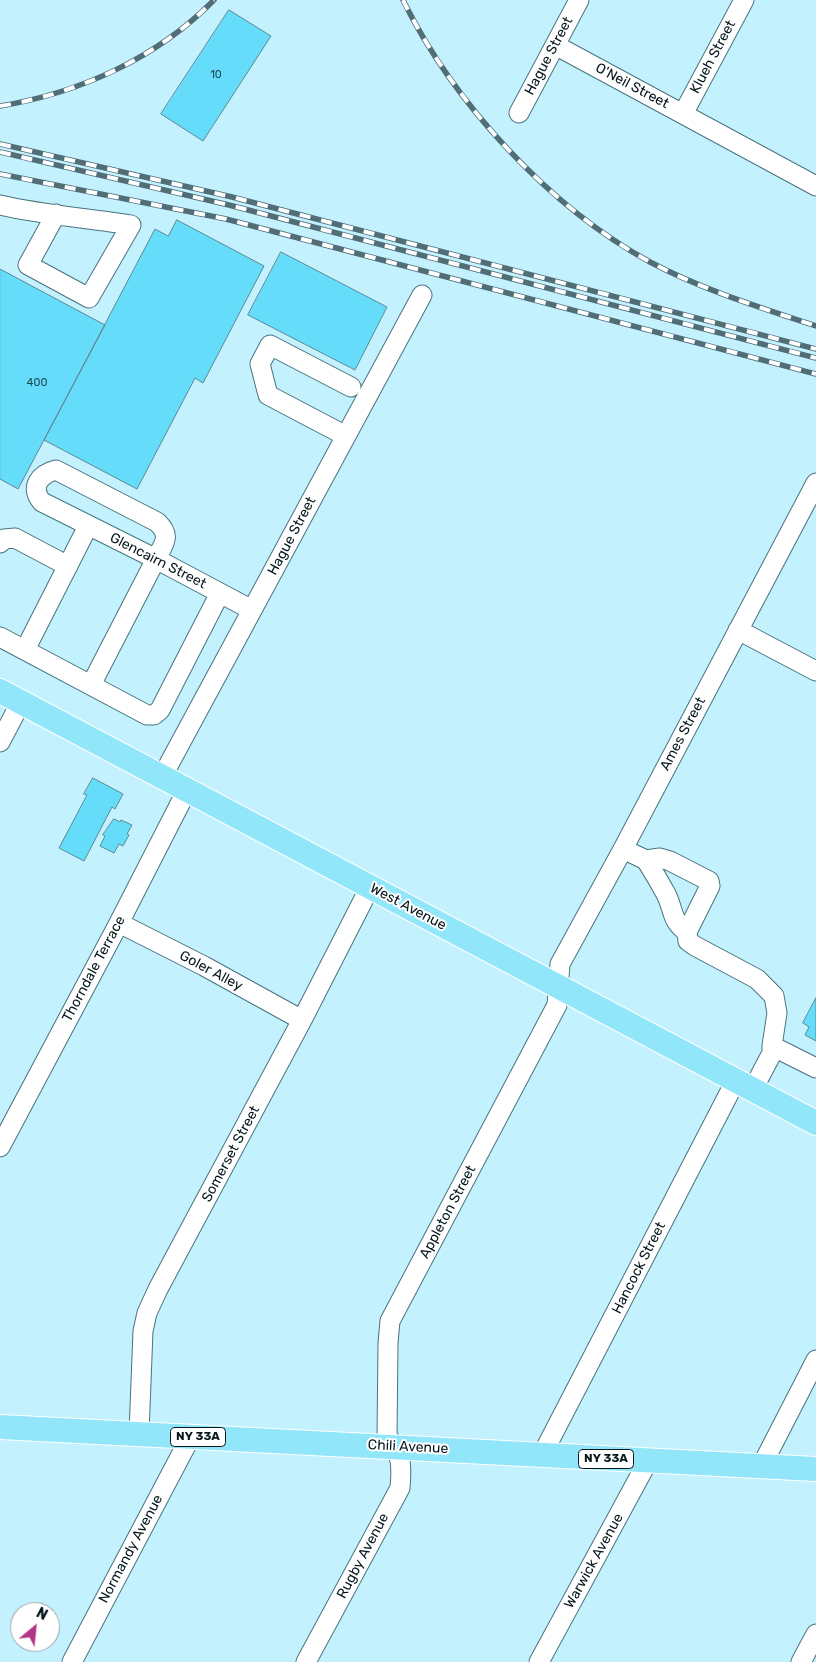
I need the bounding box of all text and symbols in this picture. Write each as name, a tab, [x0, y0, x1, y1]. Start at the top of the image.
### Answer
street label: Hague Street	[521, 14, 577, 98]
street label: Klueh Street	[687, 18, 739, 96]
street label: O'Neil Street	[592, 60, 672, 112]
house number: 10	[210, 68, 222, 82]
house number: 400	[27, 376, 47, 390]
street label: Hague Street	[264, 494, 320, 578]
street label: Glencairn Street	[107, 529, 209, 593]
street label: Ames Street	[657, 694, 709, 774]
street label: West Avenue	[367, 880, 449, 934]
street label: Thorndale Terrace	[59, 913, 129, 1025]
street label: Goler Alley	[177, 947, 245, 995]
street label: Somerset Street	[199, 1103, 263, 1205]
street label: Appleton Street	[416, 1163, 480, 1261]
street label: Hancock Street	[609, 1219, 669, 1317]
road number: NY 33A	[170, 1428, 226, 1446]
street label: Chili Avenue	[367, 1437, 449, 1457]
road number: NY 33A	[578, 1450, 634, 1468]
street label: Normandy Avenue	[95, 1492, 167, 1606]
street label: Rugby Avenue	[333, 1510, 393, 1602]
street label: Warwick Avenue	[561, 1511, 627, 1611]
north arrow	[10, 1602, 60, 1652]
text: N	[33, 1604, 50, 1624]

